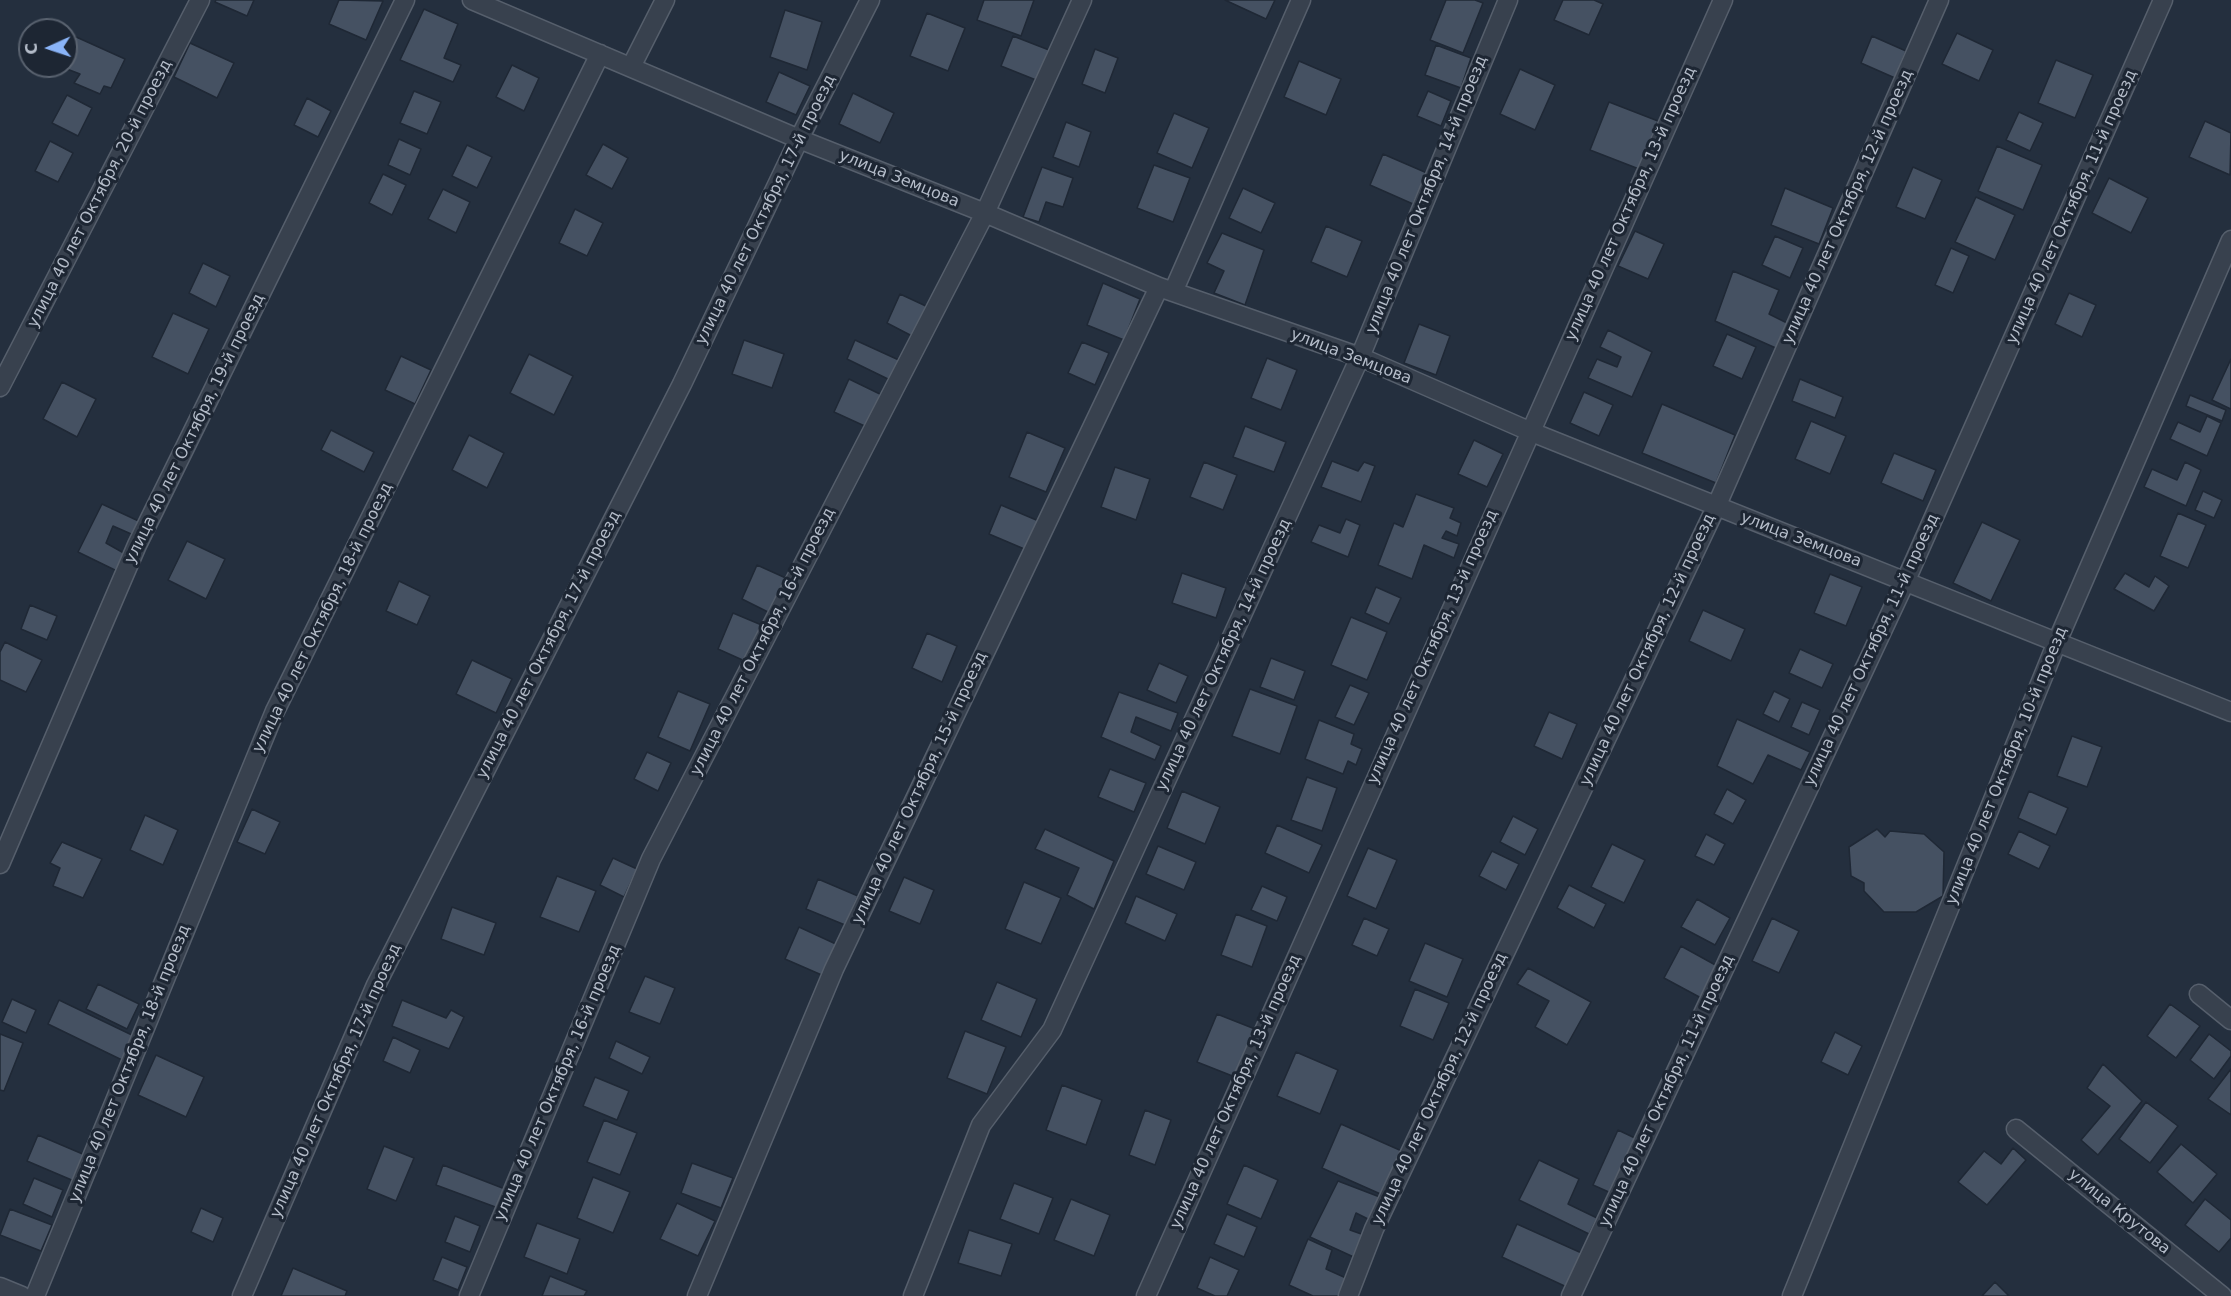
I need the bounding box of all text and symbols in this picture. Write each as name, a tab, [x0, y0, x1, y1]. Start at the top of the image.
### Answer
north arrow	[18, 18, 78, 78]
text: С	[22, 42, 41, 55]
street label: улица 40 лет Октября, 14-й проезд	[1362, 53, 1492, 337]
street label: улица 40 лет Октября, 20-й проезд	[24, 57, 176, 331]
street label: улица 40 лет Октября, 13-й проезд	[1562, 64, 1700, 344]
street label: улица 40 лет Октября, 12-й проезд	[1779, 67, 1917, 347]
street label: улица 40 лет Октября, 11-й проезд	[2003, 67, 2141, 347]
street label: улица 40 лет Октября, 17-й проезд	[692, 72, 840, 348]
street label: улица Земцова	[836, 146, 962, 212]
street label: улица 40 лет Октября, 19-й проезд	[121, 291, 269, 567]
street label: улица Земцова	[1288, 325, 1414, 389]
street label: улица 40 лет Октября, 18-й проезд	[249, 480, 397, 756]
street label: улица 40 лет Октября, 16-й проезд	[687, 505, 839, 779]
street label: улица 40 лет Октября, 13-й проезд	[1364, 507, 1502, 787]
street label: улица 40 лет Октября, 17-й проезд	[473, 508, 625, 782]
street label: улица Земцова	[1738, 508, 1864, 572]
street label: улица 40 лет Октября, 12-й проезд	[1576, 511, 1720, 789]
street label: улица 40 лет Октября, 11-й проезд	[1800, 511, 1944, 789]
street label: улица 40 лет Октября, 14-й проезд	[1152, 516, 1296, 794]
street label: улица 40 лет Октября, 10-й проезд	[1942, 624, 2072, 908]
street label: улица 40 лет Октября, 15-й проезд	[848, 649, 992, 927]
street label: улица 40 лет Октября, 18-й проезд	[65, 922, 195, 1206]
street label: улица 40 лет Октября, 17-й проезд	[267, 941, 405, 1221]
street label: улица 40 лет Октября, 16-й проезд	[491, 942, 625, 1224]
street label: улица 40 лет Октября, 12-й проезд	[1368, 950, 1512, 1228]
street label: улица 40 лет Октября, 13-й проезд	[1167, 952, 1305, 1232]
street label: улица 40 лет Октября, 11-й проезд	[1595, 952, 1739, 1230]
street label: улица Крутова	[2064, 1165, 2174, 1259]

